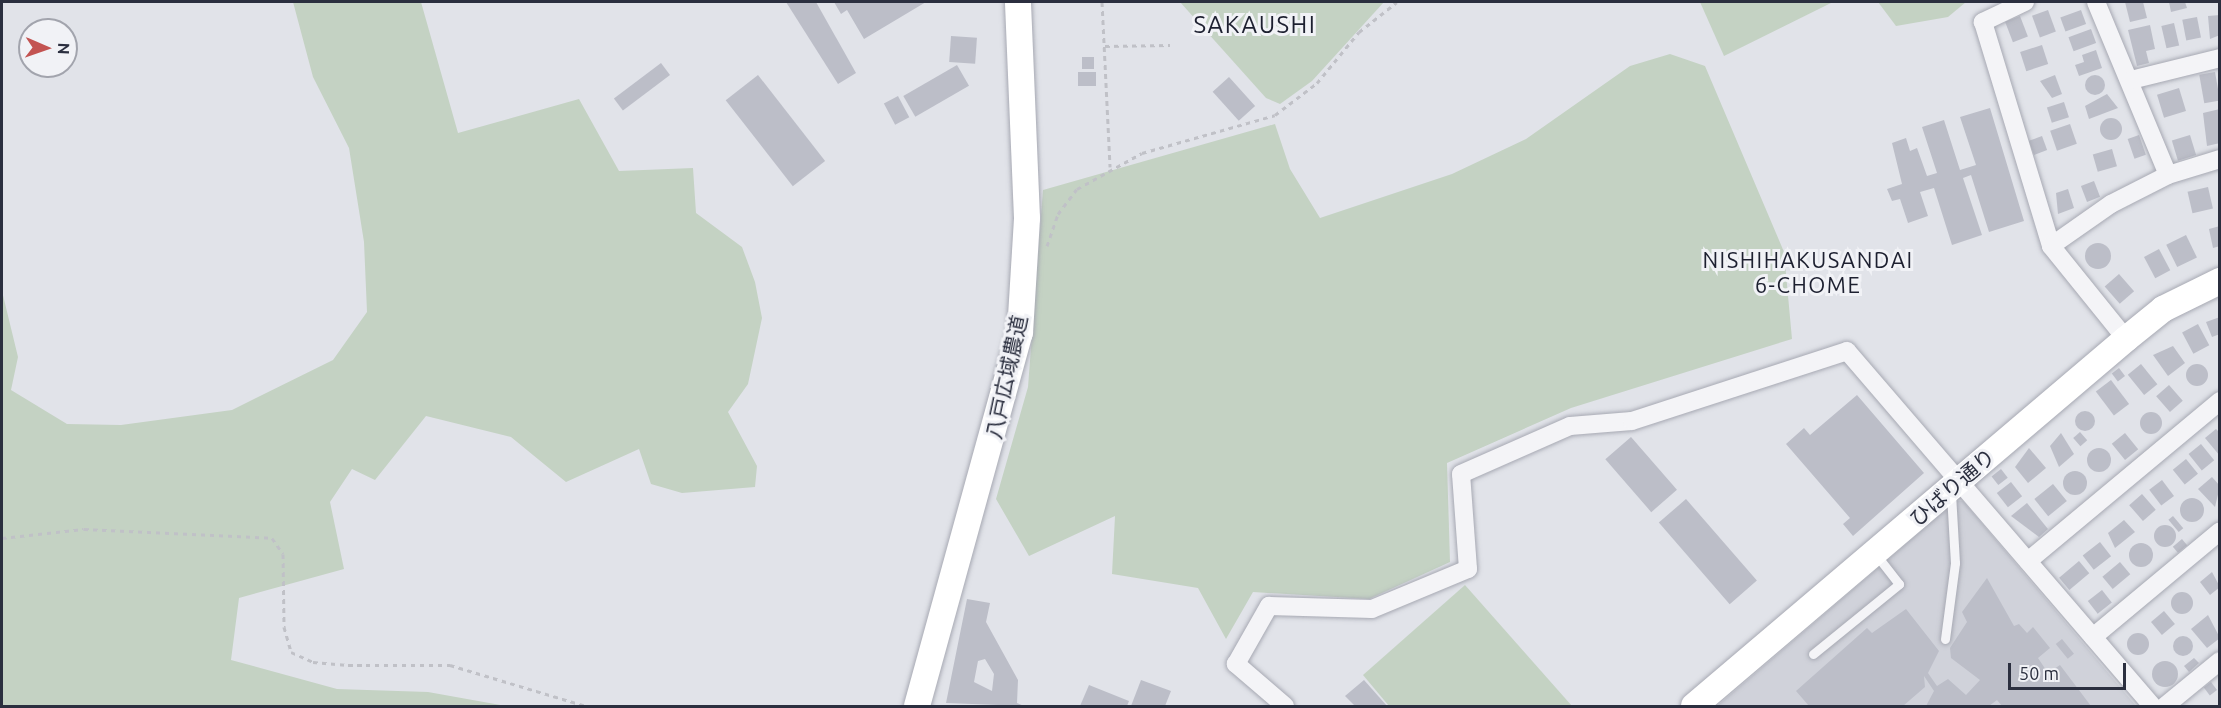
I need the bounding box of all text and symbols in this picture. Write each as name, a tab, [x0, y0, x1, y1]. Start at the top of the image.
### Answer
district label: SAKAUSHI	[1194, 11, 1316, 39]
north arrow	[18, 18, 78, 78]
text: N	[55, 42, 73, 55]
district label: NISHIHAKUSANDAI 6-CHOME	[1702, 246, 1914, 298]
street label: 八戸広域農道	[981, 313, 1031, 441]
street label: ひばり通り	[1904, 443, 2000, 531]
scale bar	[2011, 651, 2130, 689]
text: 50 m	[2019, 663, 2059, 683]

